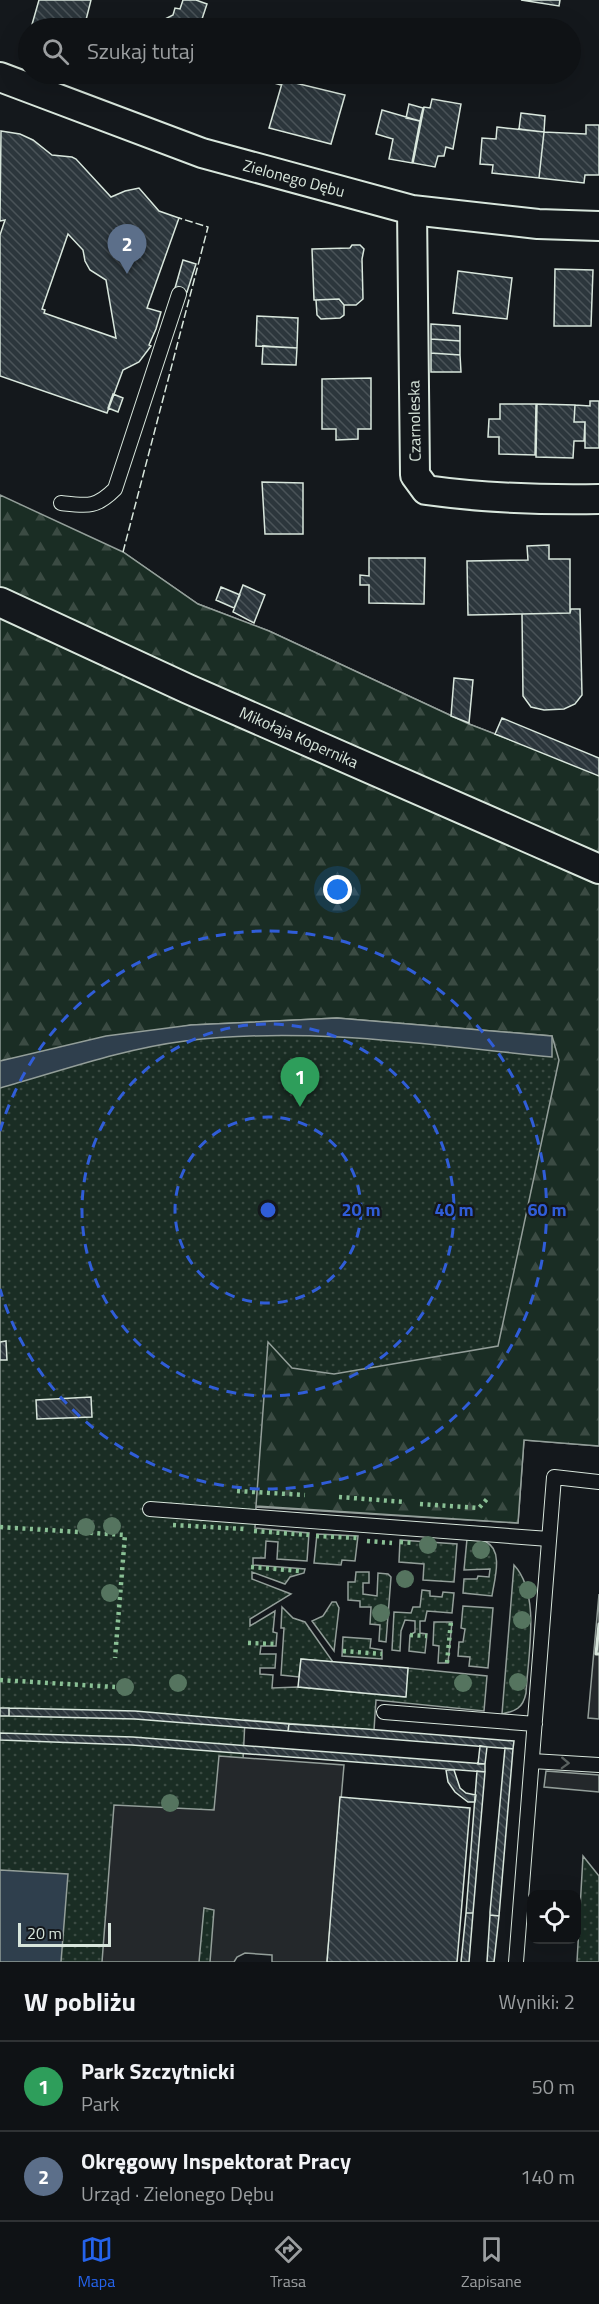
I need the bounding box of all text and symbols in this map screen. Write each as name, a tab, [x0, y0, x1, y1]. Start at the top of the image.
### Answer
search box	[18, 18, 581, 84]
text: Szukaj tutaj	[87, 34, 195, 68]
icon: search	[39, 35, 72, 68]
street label: Zielonego Dębu	[240, 153, 348, 203]
pin: 2	[108, 224, 146, 274]
street label: Czarnoleska	[401, 380, 427, 462]
street label: Mikołaja Kopernika	[236, 700, 362, 774]
your location	[323, 875, 352, 904]
pin: 1	[280, 1058, 320, 1107]
text: 20 m	[341, 1196, 381, 1223]
text: 40 m	[434, 1196, 474, 1223]
text: 60 m	[527, 1196, 567, 1223]
centre of rings	[258, 1200, 278, 1220]
one-way arrow	[561, 1756, 570, 1769]
map controls	[527, 1890, 581, 1944]
button: locate	[527, 1890, 581, 1944]
scale bar	[18, 1920, 111, 1948]
text: 20 m	[27, 1921, 62, 1945]
text: W pobliżu	[24, 1982, 136, 2021]
text: Wyniki: 2	[499, 1986, 575, 2017]
text: Park Szczytnicki	[81, 2054, 235, 2088]
text: 1	[38, 2071, 49, 2102]
text: 50 m	[531, 2071, 575, 2102]
text: Park	[81, 2088, 119, 2119]
text: Okręgowy Inspektorat Pracy	[81, 2144, 351, 2178]
text: 2	[38, 2161, 49, 2192]
text: 140 m	[520, 2161, 575, 2192]
text: Urząd · Zielonego Dębu	[81, 2178, 274, 2209]
tab: Mapa	[77, 2233, 115, 2293]
tab: Trasa	[270, 2233, 306, 2293]
tab: Zapisane	[461, 2233, 522, 2293]

